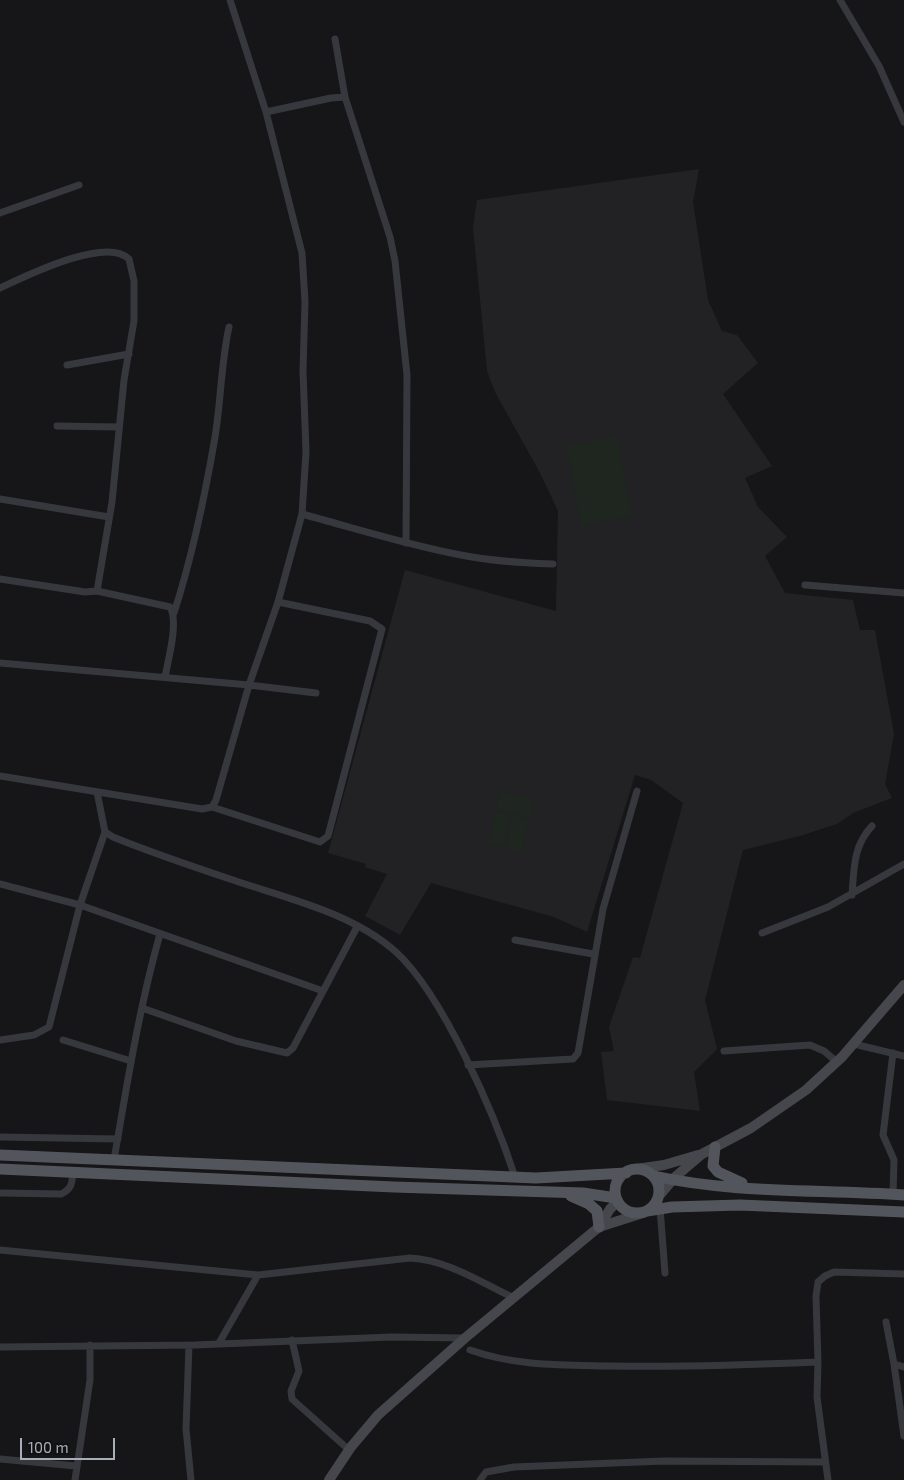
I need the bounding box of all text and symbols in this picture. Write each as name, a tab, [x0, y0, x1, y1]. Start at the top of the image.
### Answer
scale bar	[22, 1428, 118, 1460]
text: 100 m	[28, 1438, 69, 1456]

